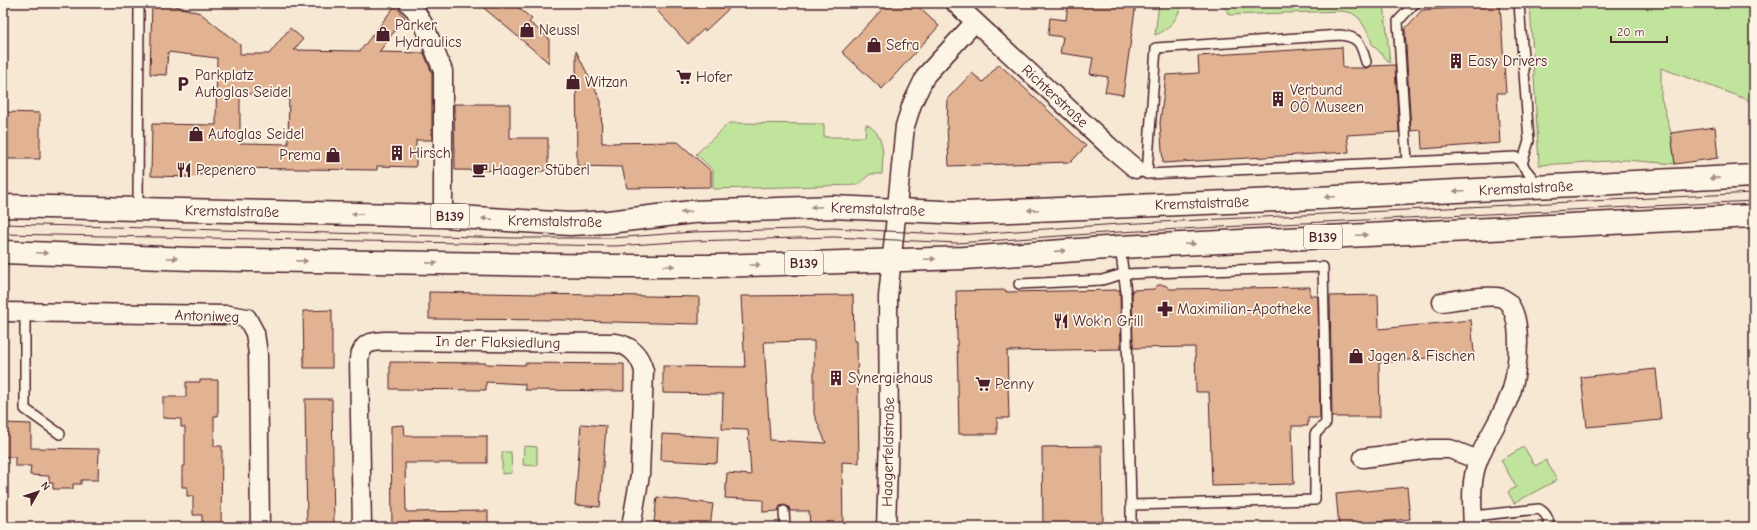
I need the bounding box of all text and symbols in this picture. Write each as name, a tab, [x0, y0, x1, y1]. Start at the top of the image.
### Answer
place label: Parker Hydraulics	[395, 16, 462, 51]
scale bar	[1611, 18, 1667, 44]
shop icon: Neussl	[518, 21, 536, 39]
place label: Neussl	[539, 21, 580, 39]
shop icon: Parker Hydraulics	[374, 25, 392, 43]
text: 20 m	[1617, 25, 1645, 39]
shop icon: Sefra	[865, 36, 883, 54]
place label: Sefra	[886, 36, 919, 54]
building icon: Easy Drivers	[1447, 52, 1465, 70]
place label: Easy Drivers	[1468, 52, 1547, 70]
street label: Richterstraße	[1018, 61, 1092, 132]
place label: Parkplatz Autoglas Seidel	[195, 66, 291, 101]
supermarket icon: Hofer	[675, 68, 693, 86]
place label: Hofer	[696, 68, 732, 86]
shop icon: Witzan	[564, 73, 582, 91]
place label: Witzan	[585, 73, 628, 91]
parking icon: Parkplatz Autoglas Seidel	[174, 75, 192, 93]
place label: Verbund OÖ Museen	[1290, 81, 1364, 116]
building icon: Verbund OÖ Museen	[1269, 90, 1287, 108]
shop icon: Autoglas Seidel	[187, 125, 205, 143]
place label: Autoglas Seidel	[208, 125, 304, 143]
building icon: Hirsch	[388, 144, 406, 162]
place label: Hirsch	[409, 144, 451, 162]
place label: Prema	[279, 146, 321, 164]
shop icon: Prema	[324, 146, 342, 164]
restaurant icon: Pepenero	[175, 161, 193, 179]
place label: Pepenero	[196, 161, 256, 179]
cafe icon: Haager Stüberl	[471, 161, 489, 179]
place label: Haager Stüberl	[492, 161, 590, 179]
one-way arrow	[1709, 175, 1721, 182]
street label: Kremstalstraße	[1478, 177, 1574, 199]
one-way arrow	[1452, 188, 1465, 194]
street label: Kremstalstraße	[1154, 192, 1250, 214]
one-way arrow	[1324, 194, 1336, 201]
street label: Kremstalstraße	[830, 198, 926, 220]
street label: Kremstalstraße	[185, 201, 280, 221]
road number: B139	[431, 204, 469, 228]
one-way arrow	[810, 204, 822, 211]
one-way arrow	[1027, 207, 1039, 214]
one-way arrow	[680, 209, 692, 216]
one-way arrow	[351, 210, 363, 217]
street label: Kremstalstraße	[508, 211, 603, 231]
one-way arrow	[480, 215, 493, 222]
road number: B139	[1304, 225, 1342, 249]
one-way arrow	[1356, 232, 1368, 239]
one-way arrow	[1184, 241, 1197, 247]
one-way arrow	[1054, 248, 1066, 255]
one-way arrow	[36, 250, 48, 257]
road number: B139	[785, 251, 823, 275]
one-way arrow	[166, 255, 179, 261]
one-way arrow	[924, 256, 937, 262]
one-way arrow	[296, 257, 308, 264]
one-way arrow	[426, 260, 439, 266]
one-way arrow	[749, 262, 762, 268]
one-way arrow	[663, 263, 676, 269]
pharmacy icon: Maximilian-Apotheke	[1156, 300, 1174, 318]
place label: Maximilian-Apotheke	[1177, 300, 1312, 318]
street label: Antoniweg	[174, 306, 240, 326]
restaurant icon: Wok'n Grill	[1052, 312, 1070, 330]
place label: Wok'n Grill	[1073, 312, 1144, 330]
street label: In der Flaksiedlung	[435, 332, 561, 352]
shop icon: Jagen & Fischen	[1347, 347, 1365, 365]
place label: Jagen & Fischen	[1368, 347, 1475, 365]
building icon: Synergiehaus	[827, 369, 845, 387]
place label: Synergiehaus	[848, 369, 933, 387]
supermarket icon: Penny	[974, 375, 992, 393]
place label: Penny	[995, 375, 1034, 393]
street label: Haagerfeldstraße	[878, 396, 898, 507]
north arrow	[18, 472, 58, 512]
text: N	[38, 479, 53, 493]

